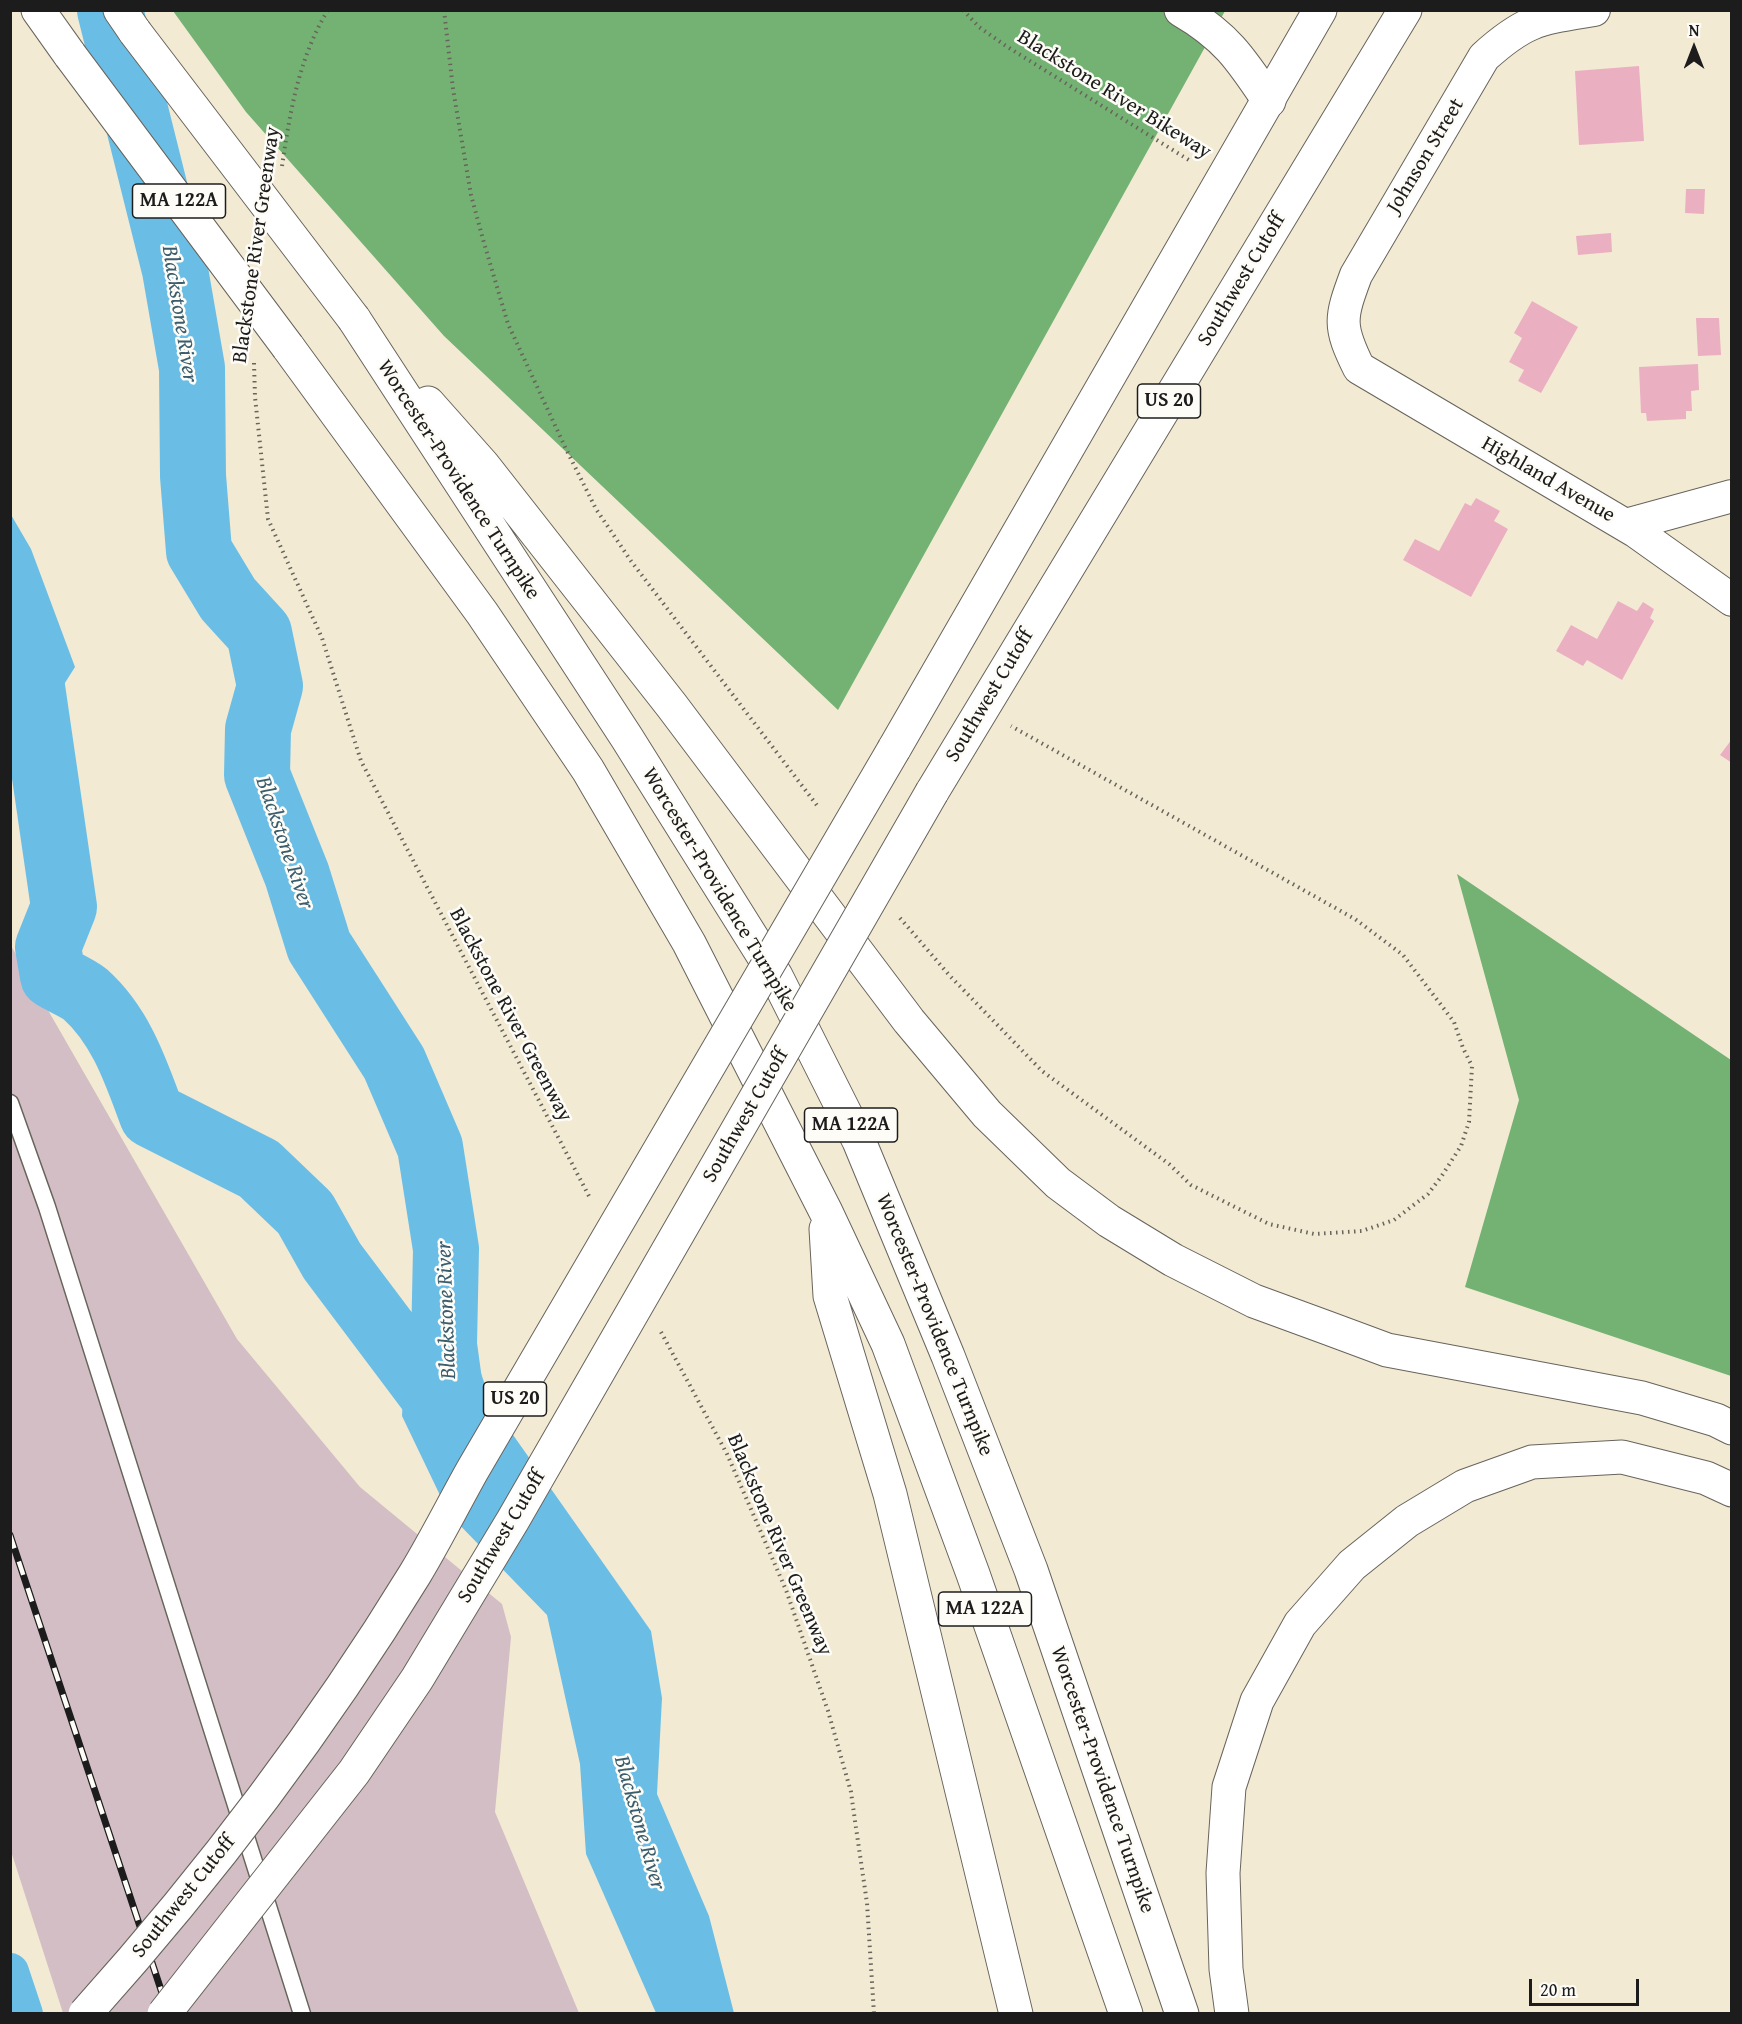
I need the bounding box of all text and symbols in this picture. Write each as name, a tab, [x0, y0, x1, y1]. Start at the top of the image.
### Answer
north arrow	[1664, 18, 1724, 78]
text: N	[1689, 18, 1699, 42]
street label: Blackstone River Bikeway	[1012, 25, 1216, 165]
street label: Johnson Street	[1382, 94, 1470, 218]
street label: Blackstone River Greenway	[228, 125, 286, 365]
road number: MA 122A	[132, 184, 225, 218]
street label: Southwest Cutoff	[1192, 209, 1292, 351]
water label: Blackstone River	[155, 244, 203, 384]
street label: Worcester-Providence Turnpike	[371, 355, 545, 605]
road number: US 20	[1138, 384, 1200, 418]
street label: Highland Avenue	[1477, 432, 1619, 528]
street label: Southwest Cutoff	[940, 625, 1040, 767]
street label: Worcester-Providence Turnpike	[636, 763, 802, 1017]
water label: Blackstone River	[249, 773, 319, 913]
street label: Blackstone River Greenway	[443, 904, 577, 1126]
street label: Southwest Cutoff	[697, 1044, 795, 1188]
road number: MA 122A	[804, 1108, 898, 1142]
street label: Worcester-Providence Turnpike	[870, 1190, 998, 1460]
water label: Blackstone River	[431, 1240, 463, 1380]
road number: US 20	[484, 1382, 546, 1416]
street label: Blackstone River Greenway	[721, 1430, 837, 1660]
street label: Southwest Cutoff	[452, 1466, 552, 1608]
road number: MA 122A	[938, 1592, 1032, 1626]
street label: Worcester-Providence Turnpike	[1044, 1643, 1160, 1917]
water label: Blackstone River	[607, 1753, 671, 1893]
street label: Southwest Cutoff	[127, 1831, 241, 1963]
scale bar	[1532, 1967, 1642, 2005]
text: 20 m	[1540, 1976, 1576, 2003]

